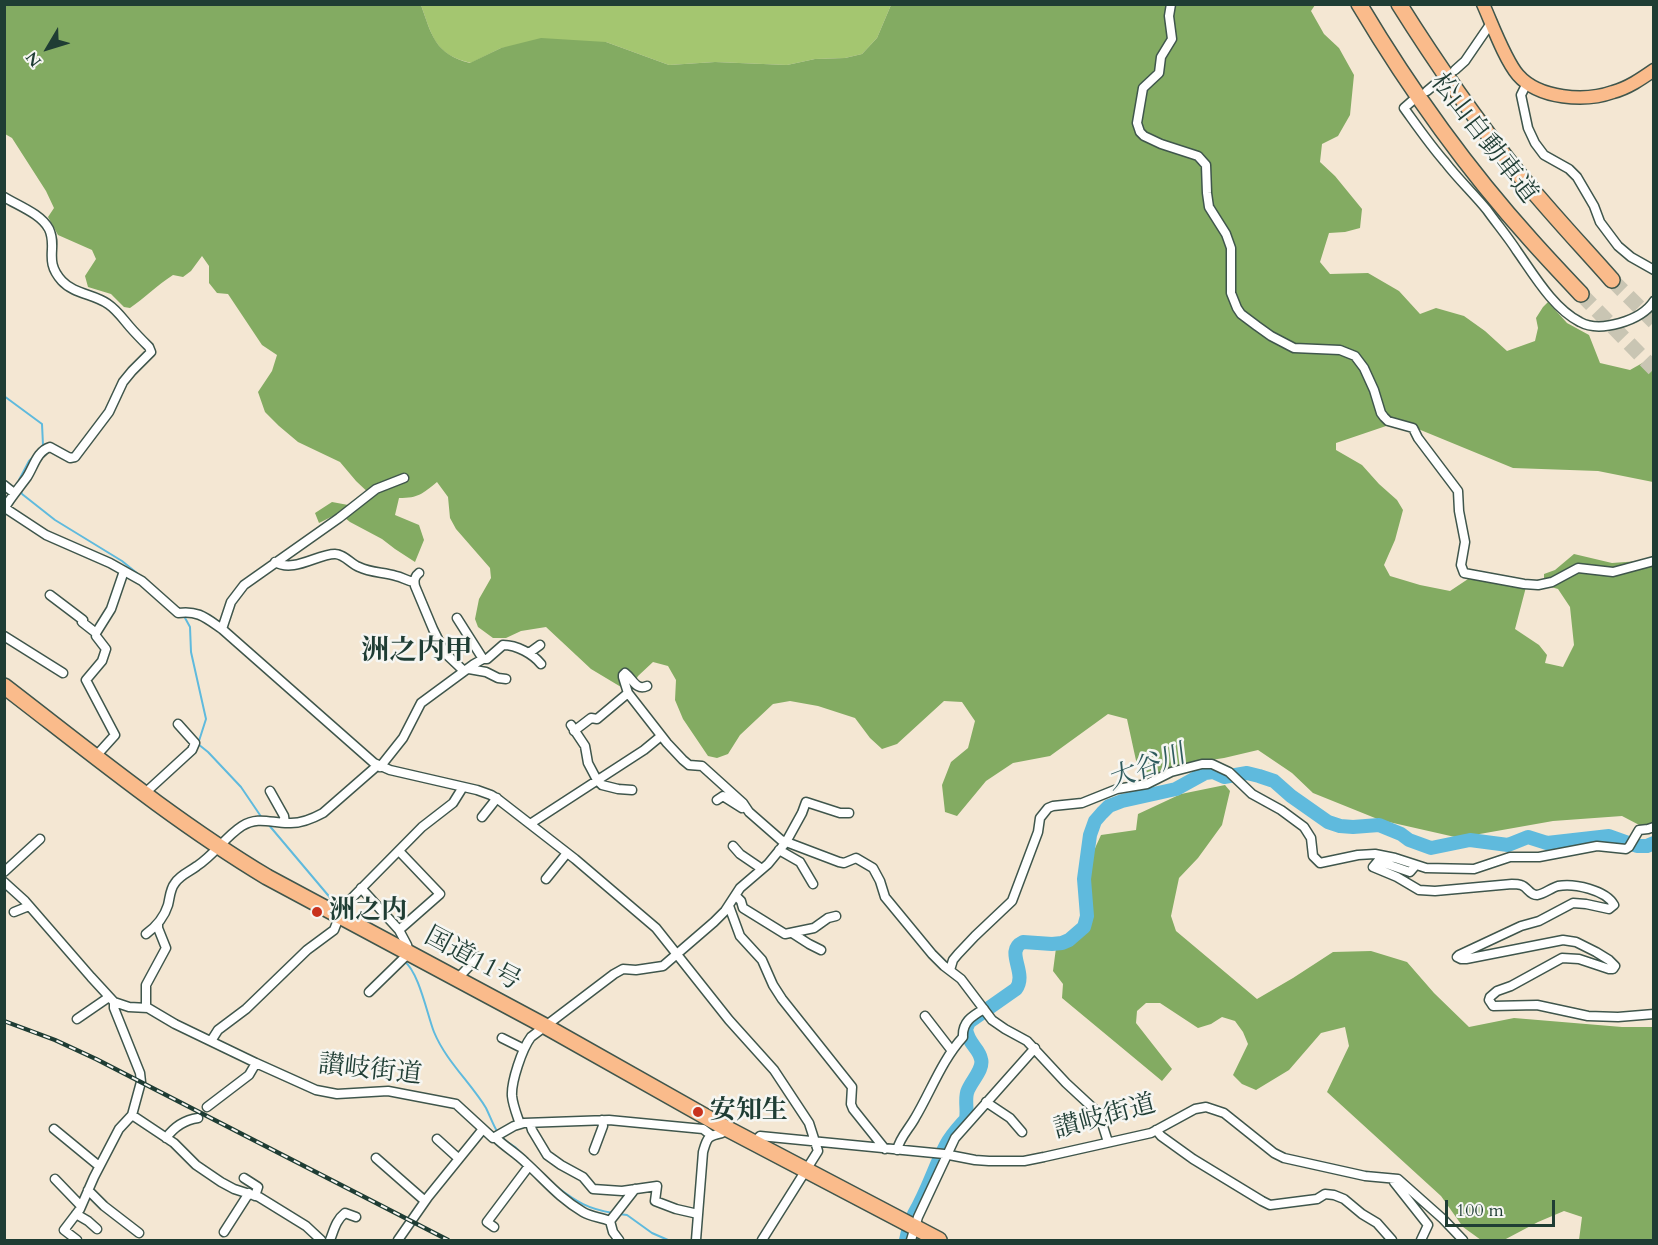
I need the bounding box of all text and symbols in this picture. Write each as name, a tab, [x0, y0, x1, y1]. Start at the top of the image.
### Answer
north arrow	[18, 18, 78, 78]
text: N	[21, 47, 47, 71]
street label: 松山自動車道	[1423, 68, 1543, 210]
district label: 洲之内甲	[361, 636, 473, 670]
water label: 大谷川	[1103, 739, 1191, 799]
place label: 洲之内	[329, 896, 407, 928]
marker: 洲之内	[310, 905, 324, 919]
street label: 国道11号	[418, 922, 526, 998]
street label: 讃岐街道	[317, 1050, 423, 1092]
street label: 讃岐街道	[1051, 1089, 1159, 1147]
place label: 安知生	[710, 1096, 788, 1128]
marker: 安知生	[691, 1105, 705, 1119]
scale bar	[1448, 1188, 1558, 1226]
text: 100 m	[1456, 1198, 1504, 1223]

